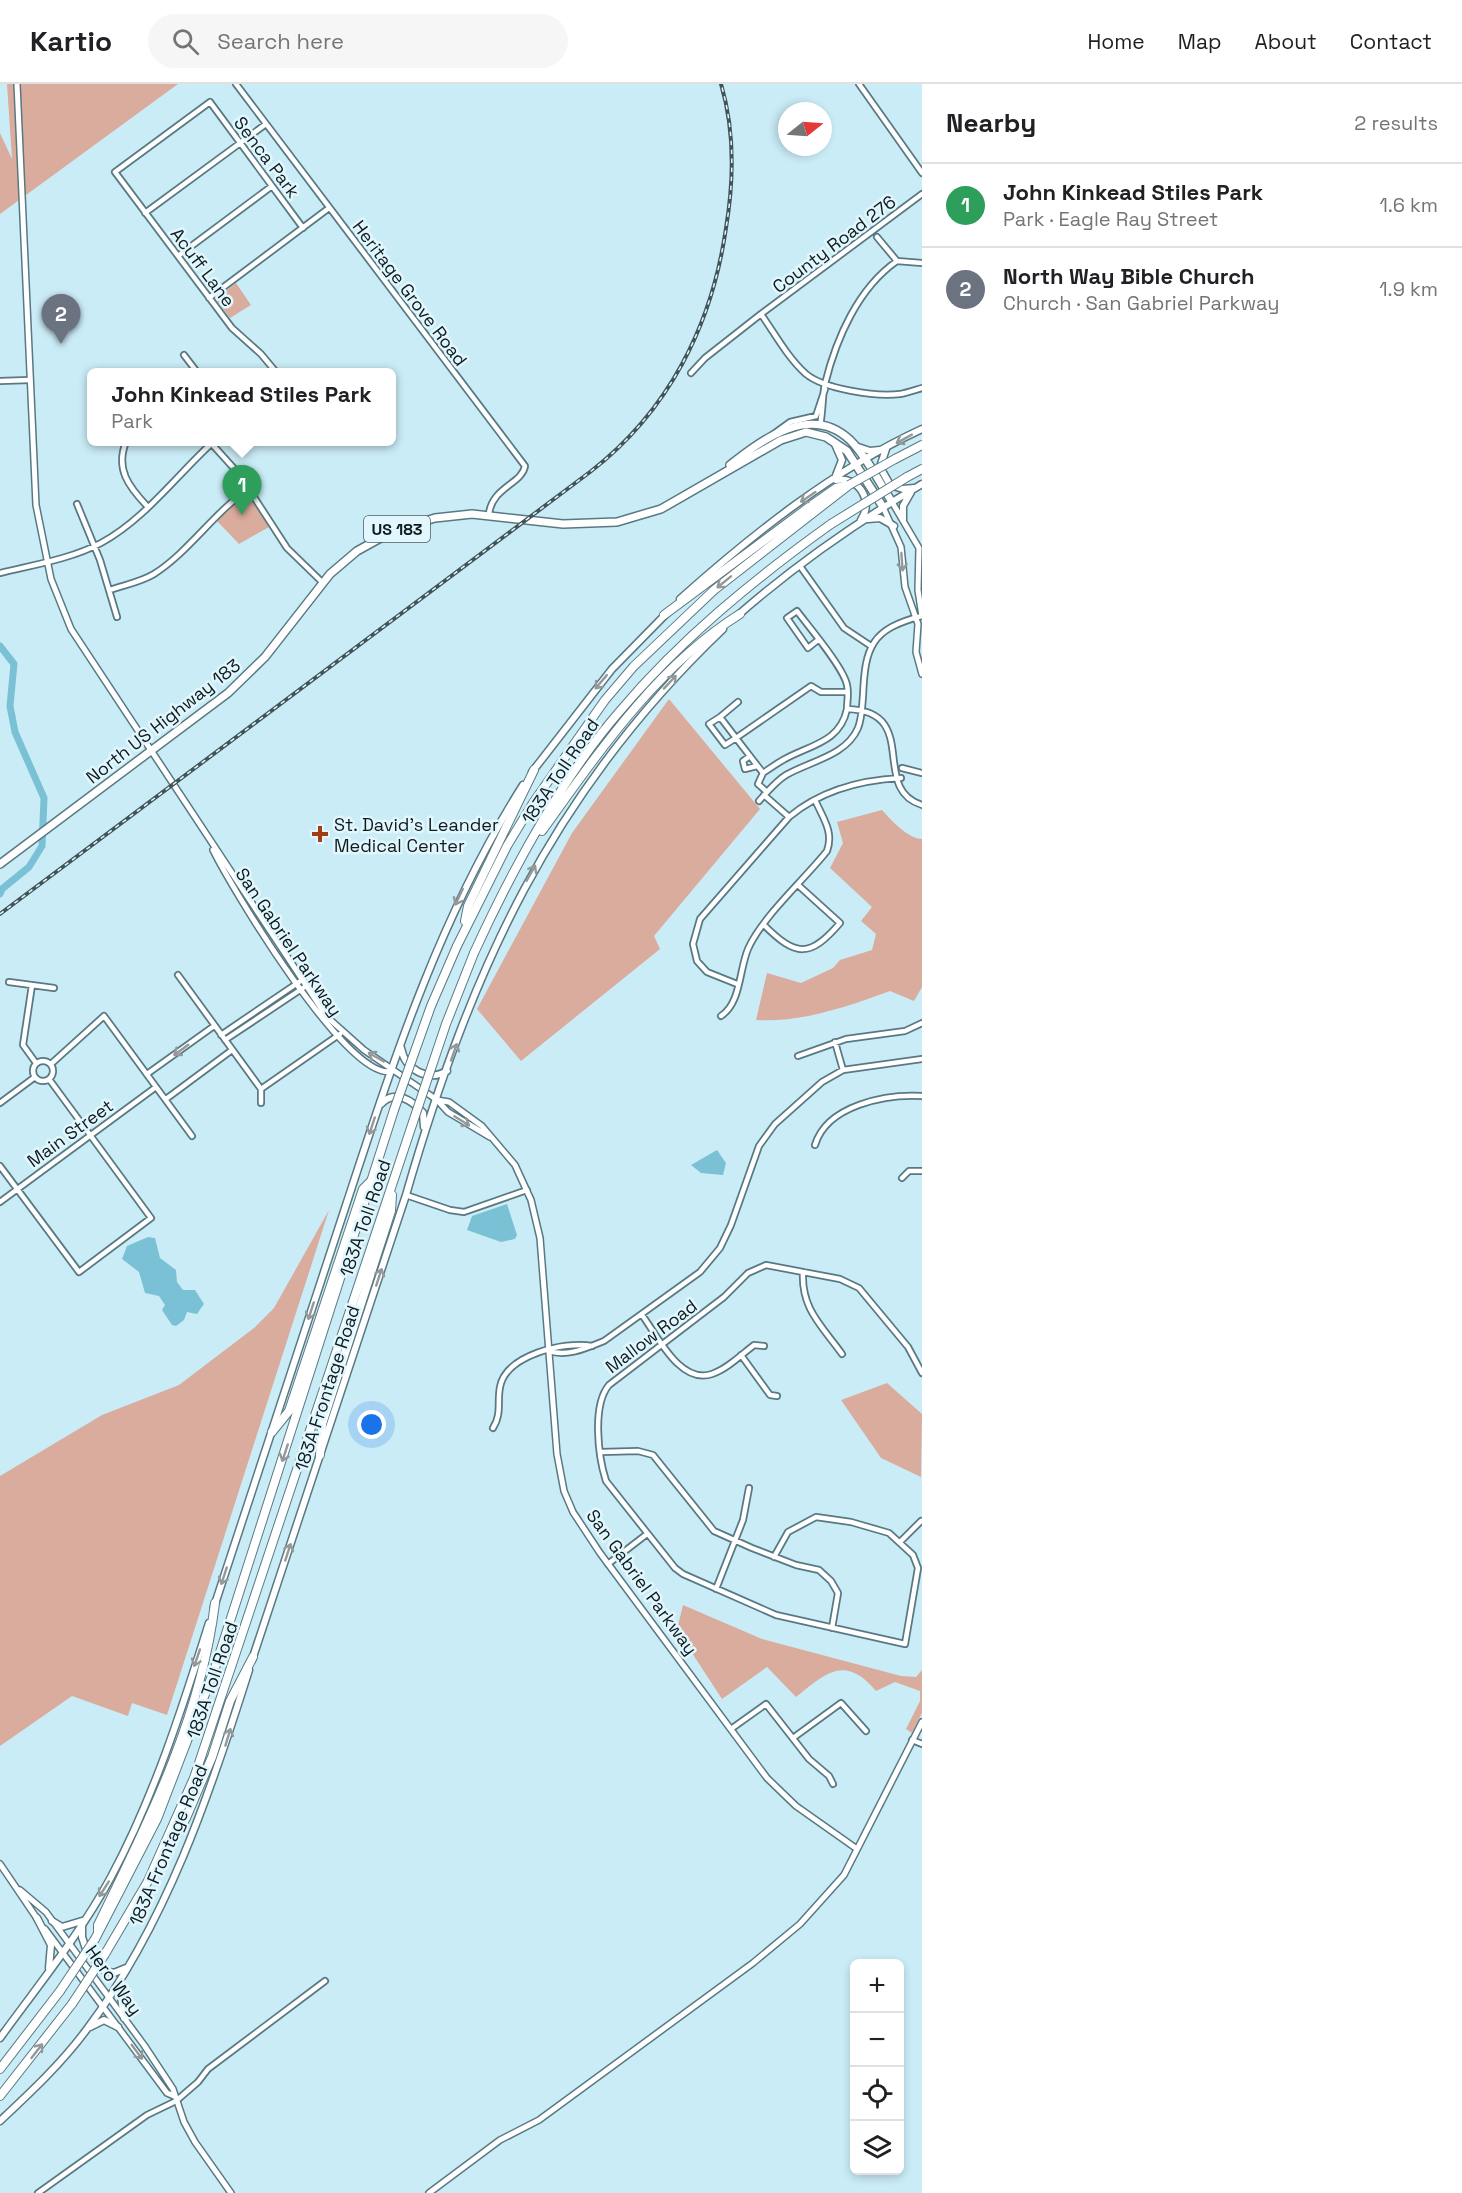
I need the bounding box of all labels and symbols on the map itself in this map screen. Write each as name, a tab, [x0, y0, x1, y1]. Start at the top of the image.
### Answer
north arrow	[778, 102, 832, 156]
street label: Senca Park	[229, 112, 305, 202]
street label: County Road 276	[768, 190, 900, 298]
street label: Heritage Grove Road	[348, 216, 472, 370]
street label: Acuff Lane	[166, 223, 240, 311]
pin: 2	[42, 294, 80, 344]
one-way arrow	[896, 433, 913, 445]
pin: 1	[222, 466, 262, 515]
one-way arrow	[800, 491, 817, 503]
road number: US 183	[364, 516, 430, 542]
one-way arrow	[897, 551, 908, 571]
one-way arrow	[717, 576, 733, 589]
street label: North US Highway 183	[81, 654, 245, 788]
one-way arrow	[594, 674, 607, 690]
one-way arrow	[663, 675, 677, 690]
street label: 183A Toll Road	[516, 714, 604, 828]
place label: St. David’s Leander Medical Center	[334, 813, 499, 857]
marker: St. David’s Leander Medical Center	[311, 825, 329, 843]
street label: San Gabriel Parkway	[231, 863, 347, 1021]
one-way arrow	[526, 865, 538, 882]
one-way arrow	[453, 888, 465, 906]
one-way arrow	[449, 1043, 460, 1062]
one-way arrow	[173, 1044, 189, 1056]
one-way arrow	[368, 1051, 385, 1063]
street label: Main Street	[22, 1094, 118, 1172]
one-way arrow	[453, 1115, 469, 1127]
one-way arrow	[366, 1116, 377, 1135]
street label: 183A Toll Road	[334, 1156, 396, 1280]
one-way arrow	[374, 1268, 385, 1287]
street label: Mallow Road	[601, 1294, 701, 1378]
one-way arrow	[305, 1301, 316, 1320]
street label: 183A Frontage Road	[289, 1302, 365, 1474]
your location	[357, 1410, 386, 1439]
one-way arrow	[278, 1443, 289, 1462]
street label: San Gabriel Parkway	[581, 1505, 703, 1659]
one-way arrow	[284, 1543, 295, 1562]
one-way arrow	[218, 1566, 229, 1585]
street label: 183A Toll Road	[181, 1618, 243, 1742]
one-way arrow	[191, 1648, 202, 1667]
one-way arrow	[223, 1728, 234, 1747]
street label: 183A Frontage Road	[124, 1761, 212, 1929]
one-way arrow	[97, 1880, 109, 1897]
street label: Hero Way	[81, 1940, 147, 2020]
one-way arrow	[31, 2043, 44, 2059]
one-way arrow	[131, 2044, 143, 2060]

